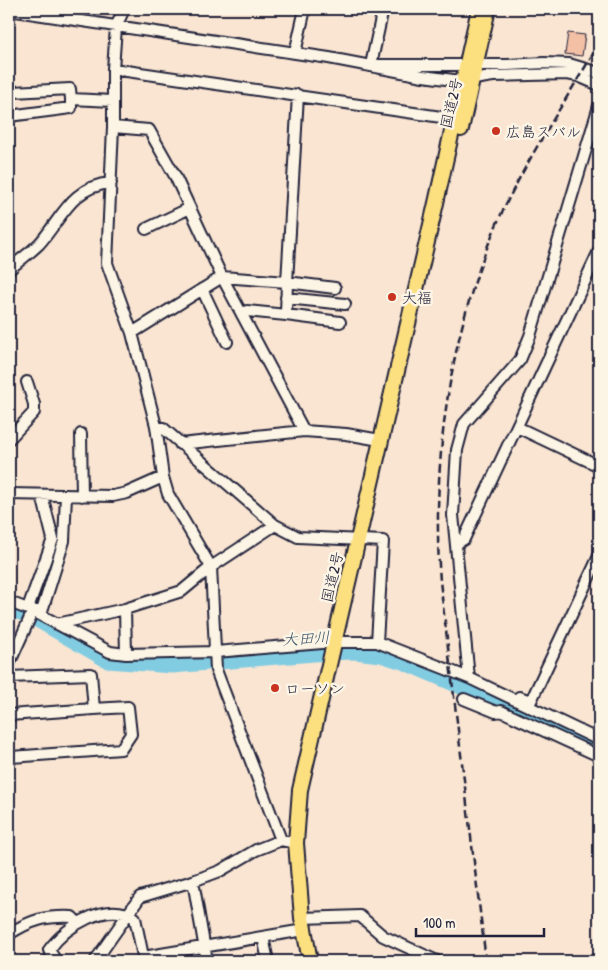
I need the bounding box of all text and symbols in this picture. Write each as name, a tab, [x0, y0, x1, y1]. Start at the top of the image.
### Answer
street label: 国道2号	[435, 75, 467, 131]
place label: 広島スバル	[506, 121, 581, 142]
marker: 広島スバル	[490, 125, 502, 137]
place label: 大福	[402, 287, 432, 308]
marker: 大福	[386, 291, 398, 303]
street label: 国道2号	[316, 549, 348, 605]
water label: 大田川	[281, 626, 331, 650]
place label: ローソン	[285, 678, 345, 699]
marker: ローソン	[269, 682, 281, 694]
scale bar	[416, 905, 543, 937]
text: 100 m	[423, 912, 456, 933]

